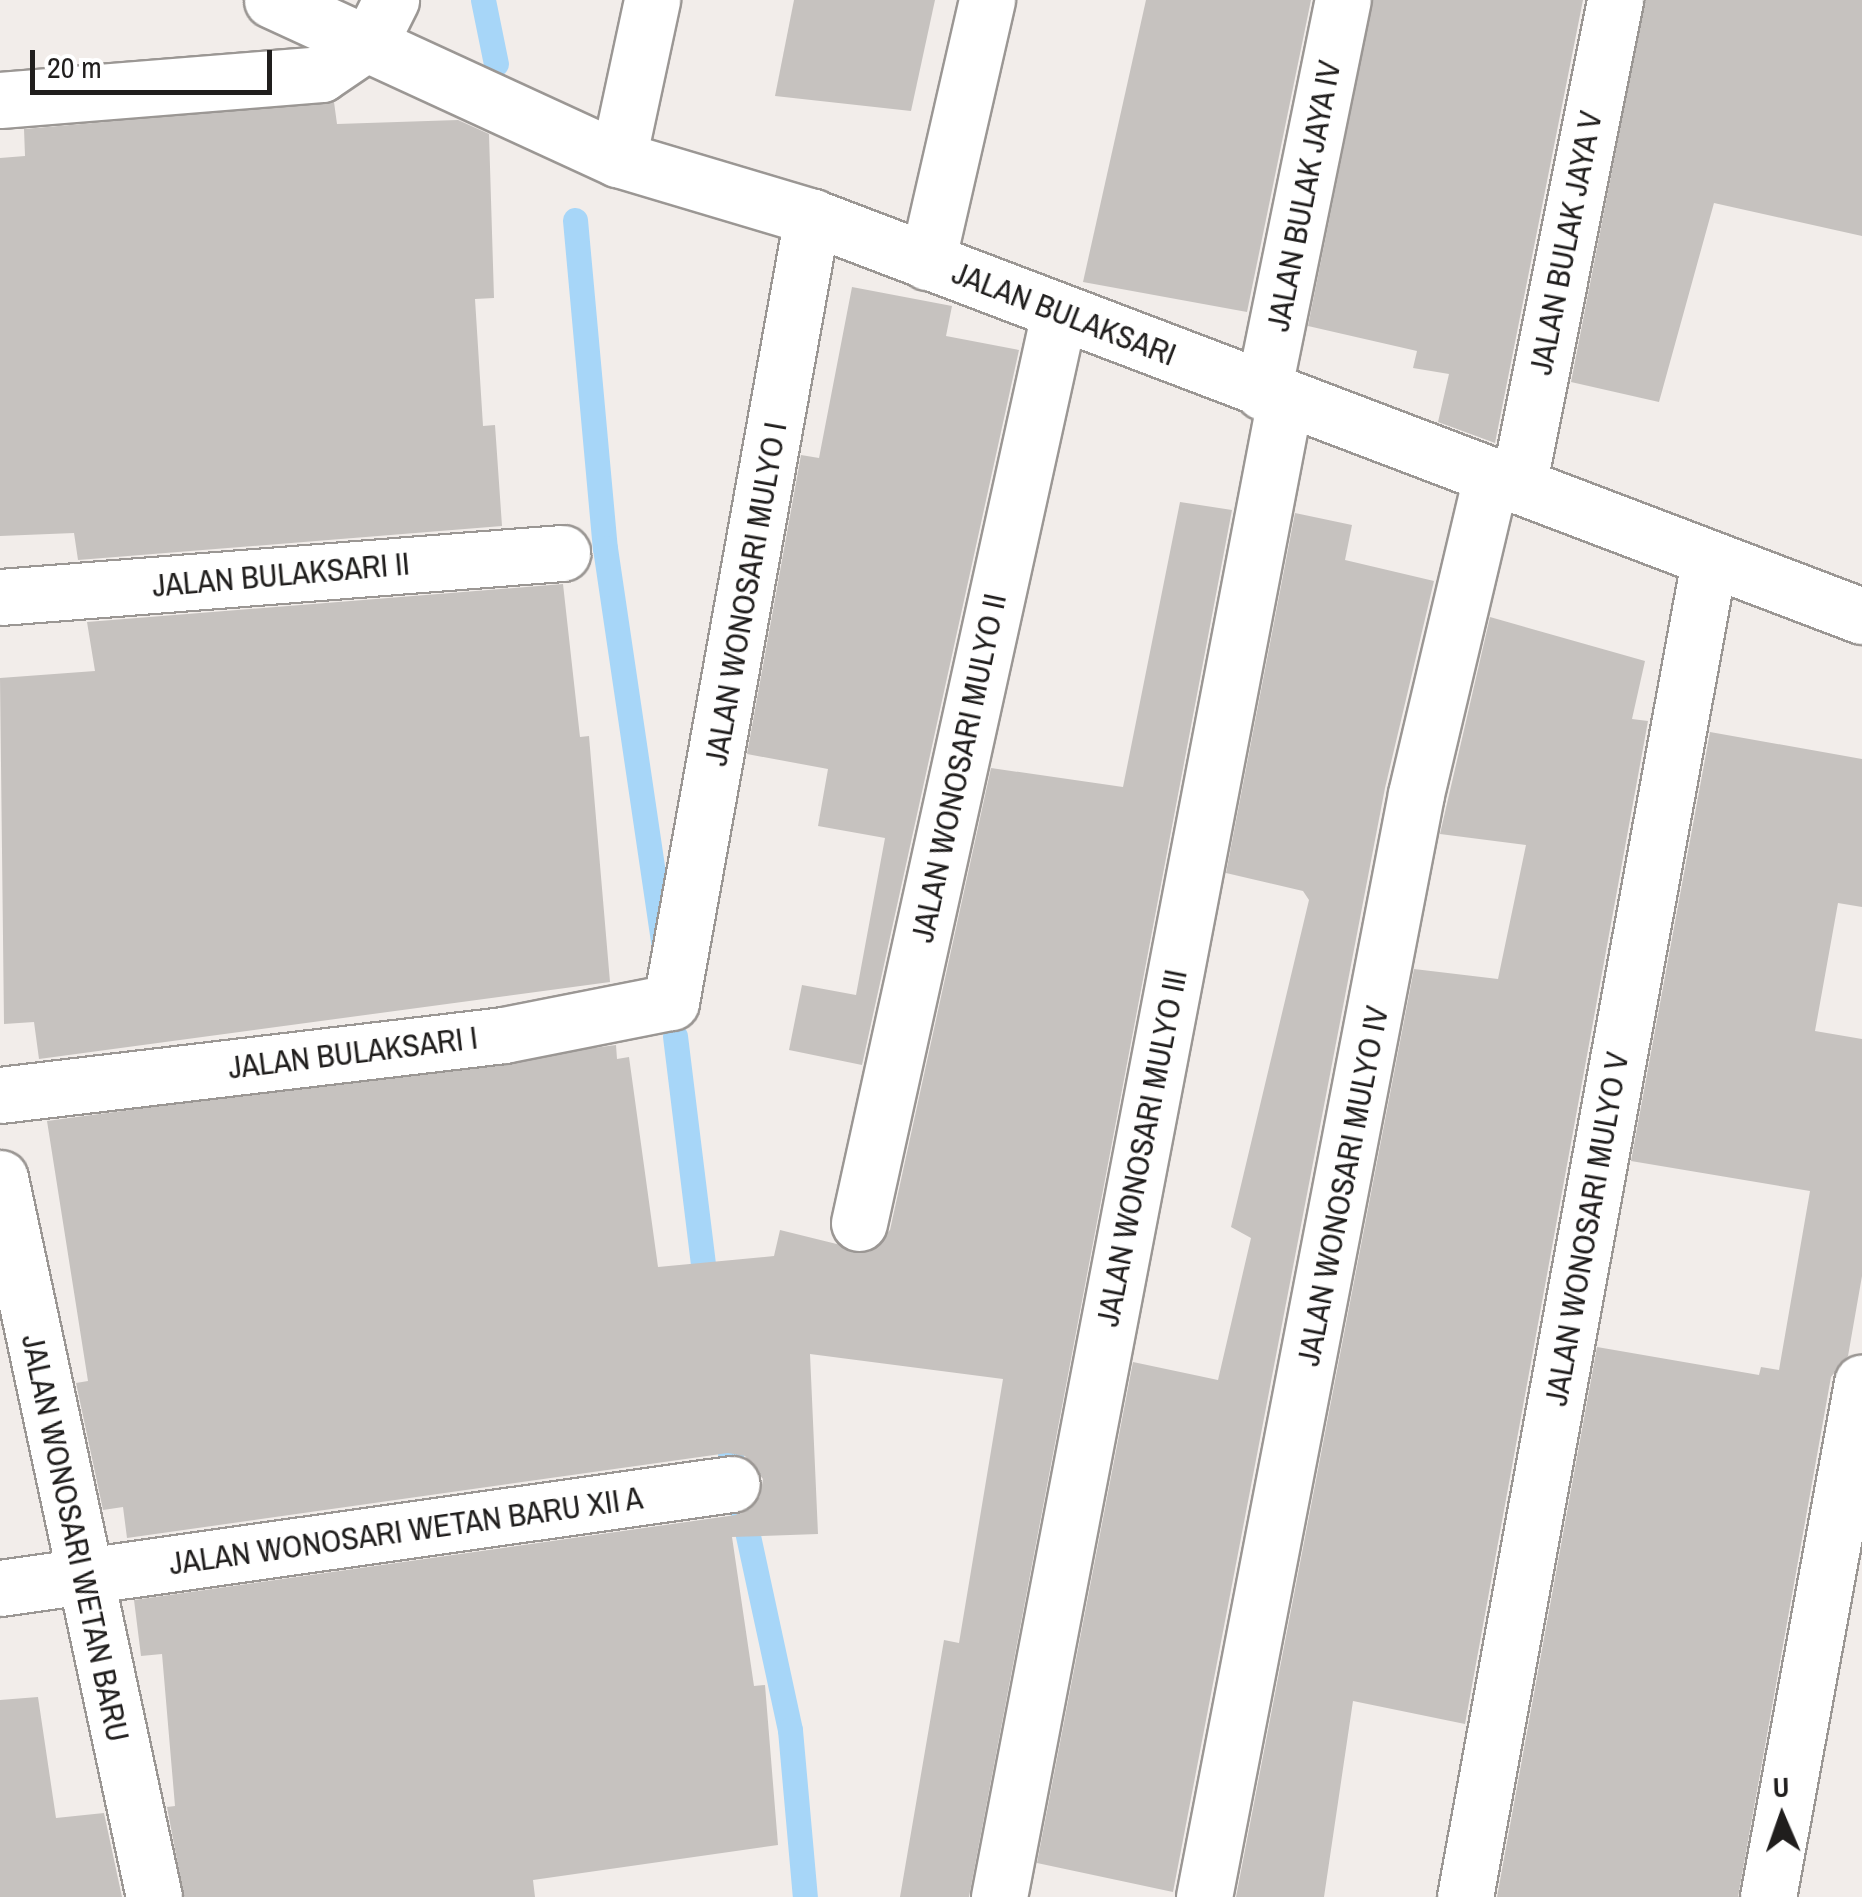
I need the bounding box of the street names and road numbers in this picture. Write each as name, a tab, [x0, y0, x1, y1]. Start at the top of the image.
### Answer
street label: JALAN BULAK JAYA IV	[1259, 57, 1349, 335]
street label: JALAN BULAK JAYA V	[1521, 107, 1611, 379]
street label: JALAN BULAKSARI	[947, 254, 1181, 374]
street label: JALAN WONOSARI MULYO I	[697, 419, 795, 769]
street label: JALAN BULAKSARI II	[151, 545, 411, 605]
street label: JALAN WONOSARI MULYO II	[903, 590, 1015, 946]
street label: JALAN WONOSARI MULYO III	[1089, 966, 1195, 1330]
street label: JALAN WONOSARI MULYO IV	[1289, 1003, 1397, 1369]
street label: JALAN BULAKSARI I	[226, 1019, 480, 1087]
street label: JALAN WONOSARI MULYO V	[1537, 1049, 1637, 1409]
street label: JALAN WONOSARI WETAN BARU	[13, 1331, 137, 1745]
street label: JALAN WONOSARI WETAN BARU XII A	[166, 1479, 646, 1583]

